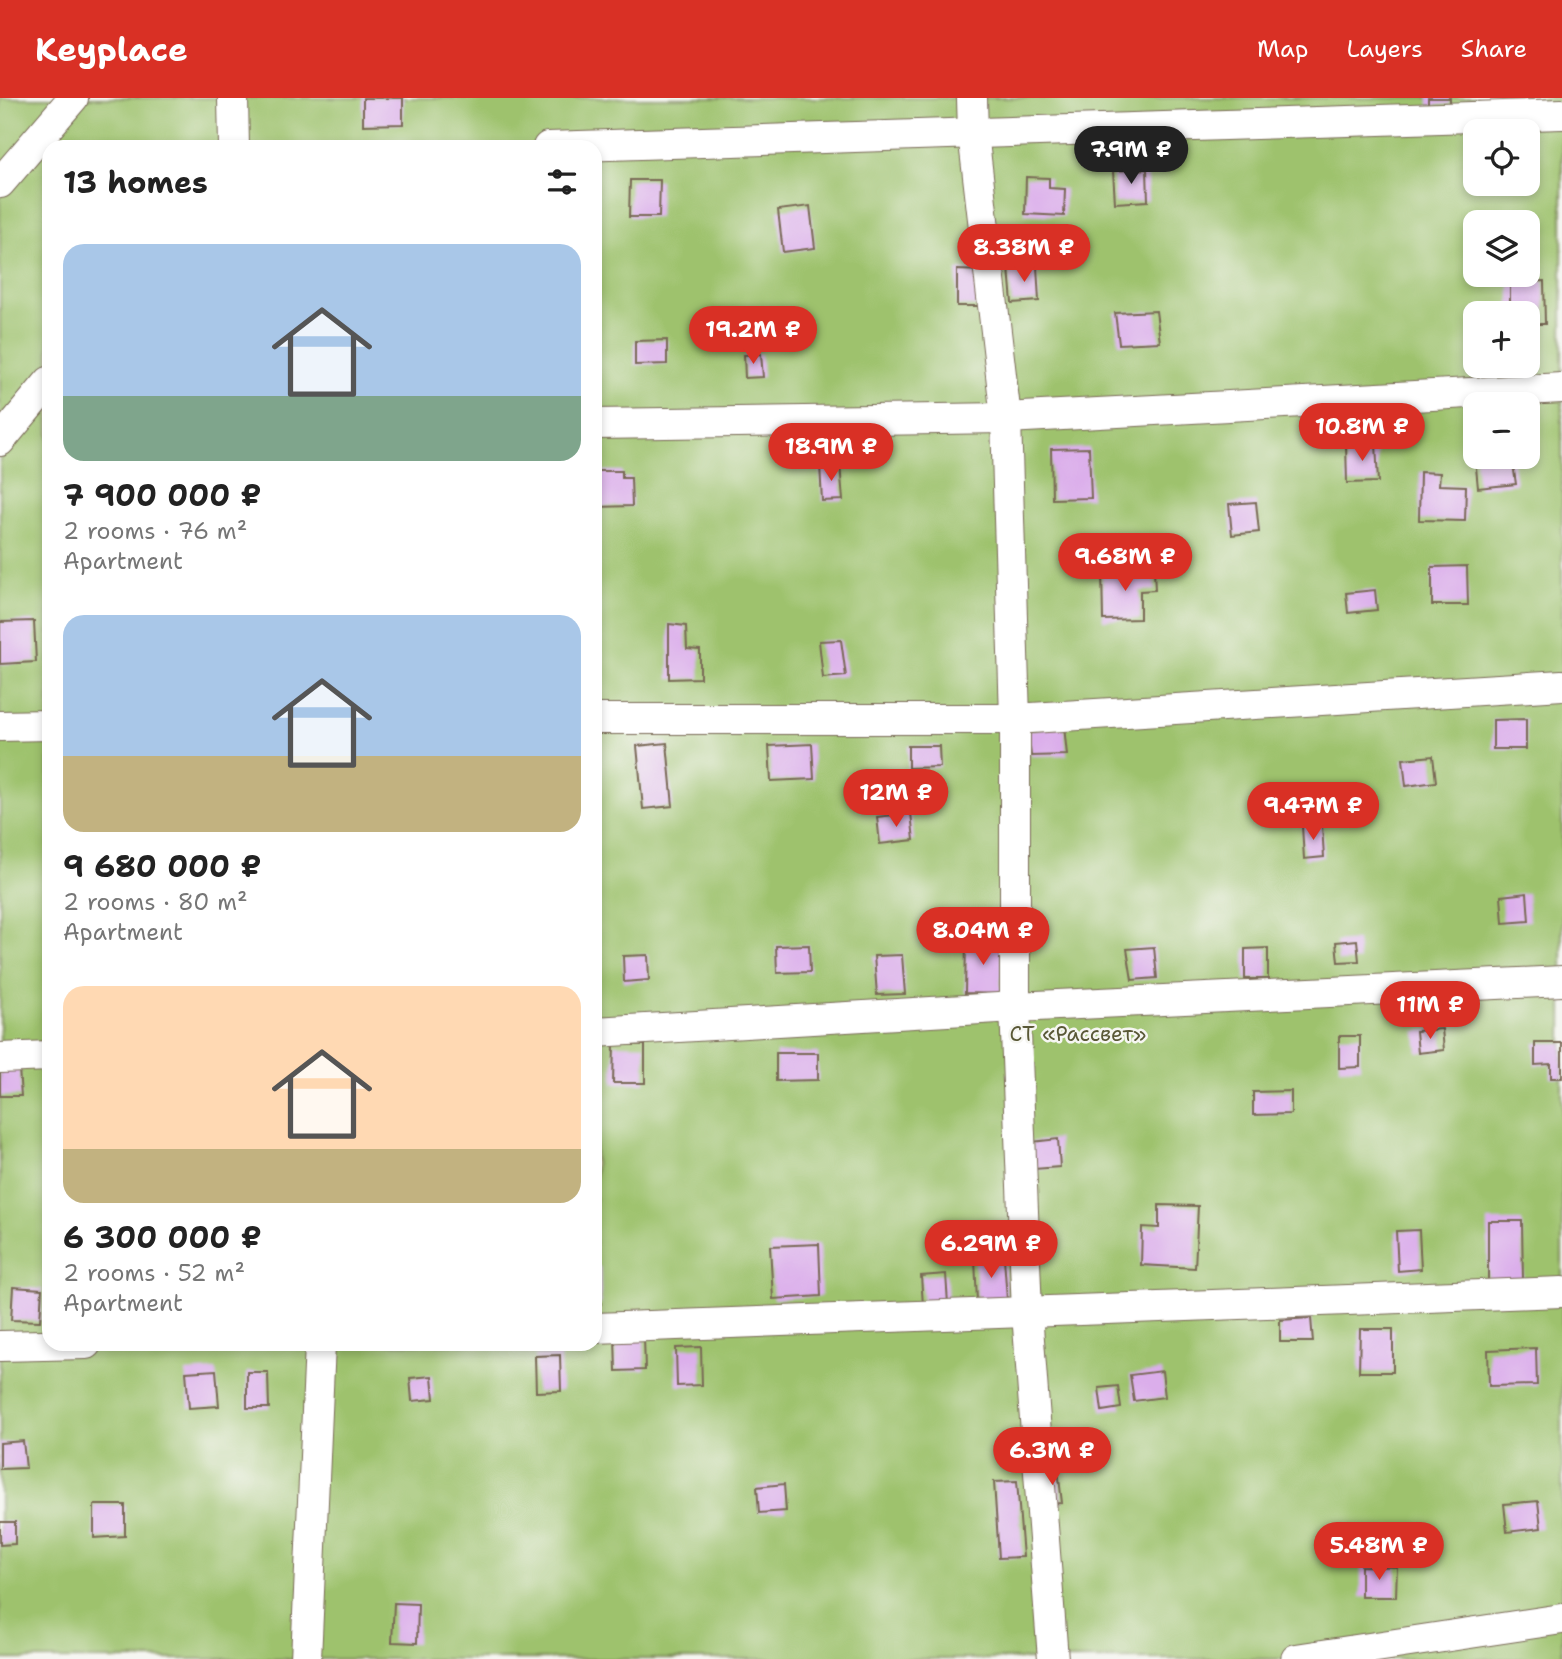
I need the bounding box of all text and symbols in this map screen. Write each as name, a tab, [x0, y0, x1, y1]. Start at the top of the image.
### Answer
text: Keyplace	[35, 27, 188, 72]
text: Map	[1257, 33, 1308, 65]
text: Layers	[1346, 33, 1423, 65]
text: Share	[1461, 33, 1527, 65]
map controls	[1463, 119, 1540, 469]
button: locate	[1463, 119, 1540, 196]
pin: 7.9M ₽	[1074, 126, 1188, 186]
text: 7.9M ₽	[1090, 134, 1172, 164]
text: 13 homes	[63, 162, 208, 203]
icon: filters	[543, 163, 581, 201]
button: layers	[1463, 210, 1540, 287]
pin: 8.38M ₽	[959, 225, 1089, 284]
text: 8.38M ₽	[973, 232, 1075, 262]
icon: home	[259, 289, 385, 415]
button: +	[1463, 301, 1540, 378]
pin: 19.2M ₽	[688, 306, 818, 366]
text: 19.2M ₽	[705, 314, 801, 344]
button: −	[1463, 392, 1540, 469]
pin: 10.8M ₽	[1297, 404, 1427, 463]
text: 10.8M ₽	[1315, 411, 1409, 441]
pin: 18.9M ₽	[766, 424, 896, 483]
text: 18.9M ₽	[784, 431, 878, 461]
text: 7 900 000 ₽	[63, 475, 262, 516]
text: 2 rooms · 76 m²	[63, 516, 247, 546]
pin: 9.68M ₽	[1060, 533, 1190, 593]
text: 9.68M ₽	[1074, 541, 1176, 571]
text: Apartment	[63, 546, 183, 576]
icon: home	[259, 660, 385, 786]
pin: 12M ₽	[847, 770, 945, 829]
text: 12M ₽	[859, 777, 933, 807]
pin: 9.47M ₽	[1248, 782, 1378, 842]
text: 9.47M ₽	[1263, 790, 1363, 820]
text: 9 680 000 ₽	[63, 846, 261, 887]
text: 2 rooms · 80 m²	[63, 887, 248, 917]
pin: 8.04M ₽	[918, 908, 1048, 967]
text: 8.04M ₽	[932, 915, 1034, 945]
text: Apartment	[63, 917, 183, 947]
pin: 11M ₽	[1381, 982, 1479, 1041]
text: 11M ₽	[1396, 989, 1464, 1019]
park label: СТ «Рассвет»	[1010, 1020, 1146, 1048]
icon: home	[259, 1031, 385, 1157]
text: 6 300 000 ₽	[63, 1217, 262, 1258]
pin: 6.29M ₽	[926, 1220, 1056, 1280]
text: 6.29M ₽	[941, 1228, 1041, 1258]
text: 2 rooms · 52 m²	[63, 1258, 245, 1288]
text: Apartment	[63, 1288, 183, 1318]
pin: 6.3M ₽	[995, 1428, 1109, 1487]
text: 6.3M ₽	[1009, 1435, 1095, 1465]
pin: 5.48M ₽	[1314, 1522, 1444, 1582]
text: 5.48M ₽	[1330, 1530, 1428, 1560]

